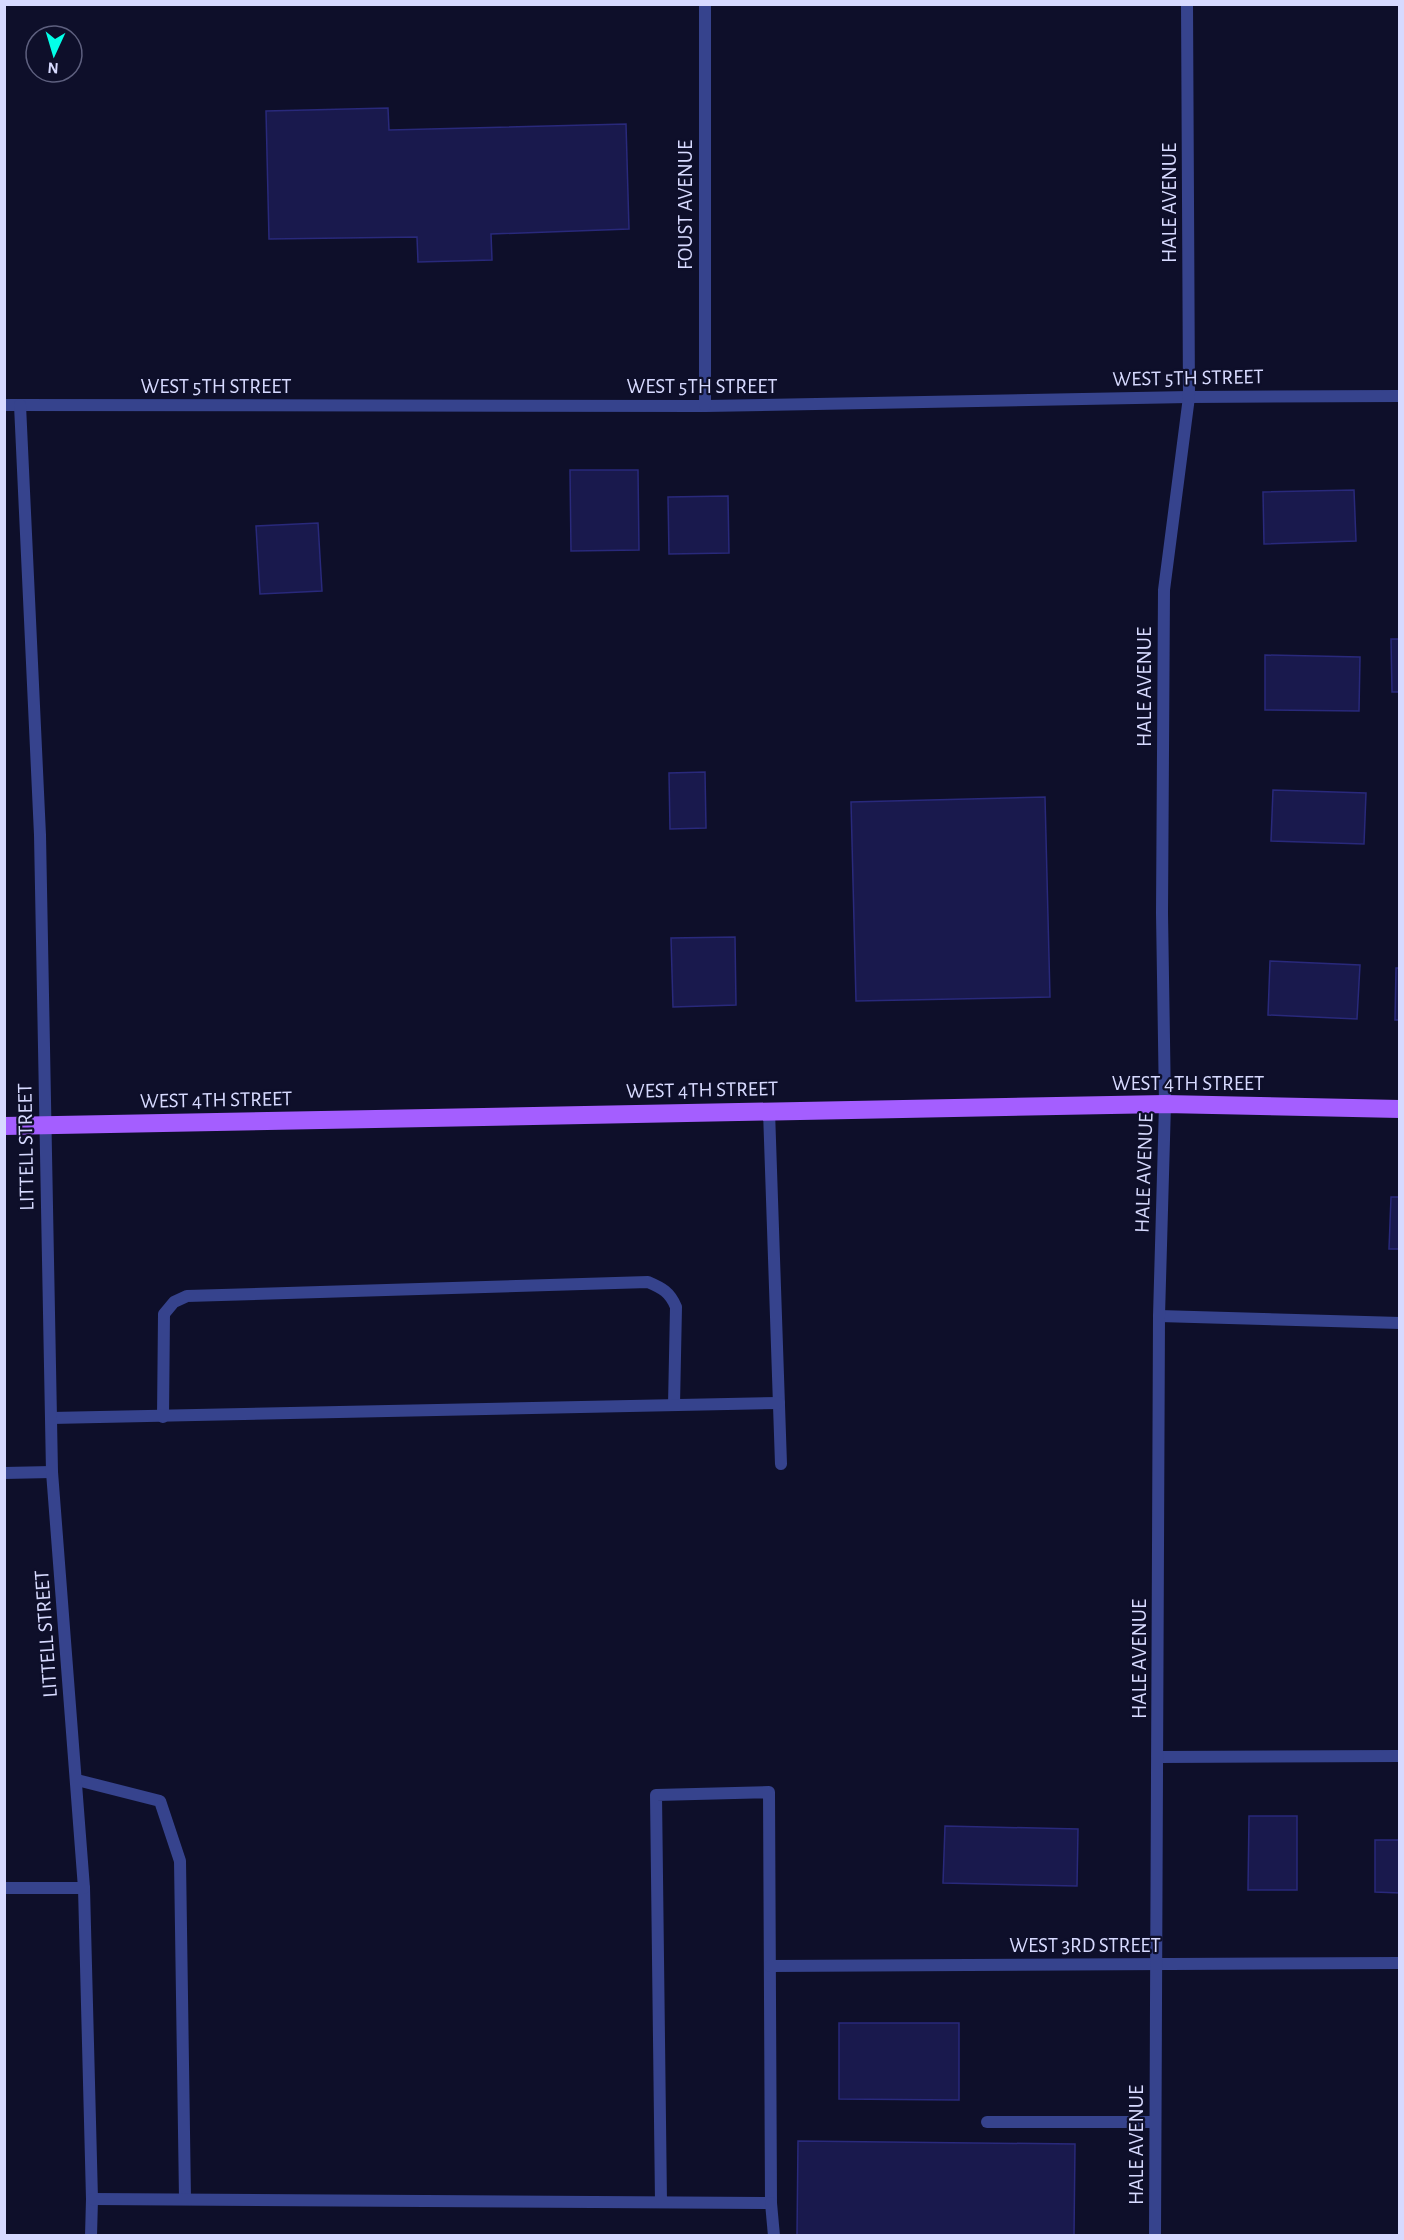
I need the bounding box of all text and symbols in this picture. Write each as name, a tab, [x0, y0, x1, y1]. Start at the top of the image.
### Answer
north arrow	[24, 24, 84, 84]
text: N	[47, 60, 59, 76]
street label: FOUST AVENUE	[675, 140, 696, 270]
street label: HALE AVENUE	[1159, 143, 1180, 263]
street label: WEST 5TH STREET	[1112, 366, 1264, 390]
street label: WEST 5TH STREET	[140, 376, 292, 397]
street label: WEST 5TH STREET	[626, 376, 778, 397]
street label: HALE AVENUE	[1134, 627, 1155, 747]
street label: WEST 4TH STREET	[1112, 1073, 1264, 1094]
street label: WEST 4TH STREET	[626, 1078, 778, 1102]
street label: LITTELL STREET	[14, 1083, 38, 1211]
street label: WEST 4TH STREET	[140, 1088, 292, 1112]
street label: HALE AVENUE	[1131, 1113, 1157, 1233]
street label: LITTELL STREET	[31, 1570, 61, 1698]
street label: HALE AVENUE	[1129, 1599, 1150, 1719]
street label: WEST 3RD STREET	[1009, 1935, 1161, 1956]
street label: HALE AVENUE	[1126, 2085, 1147, 2205]

